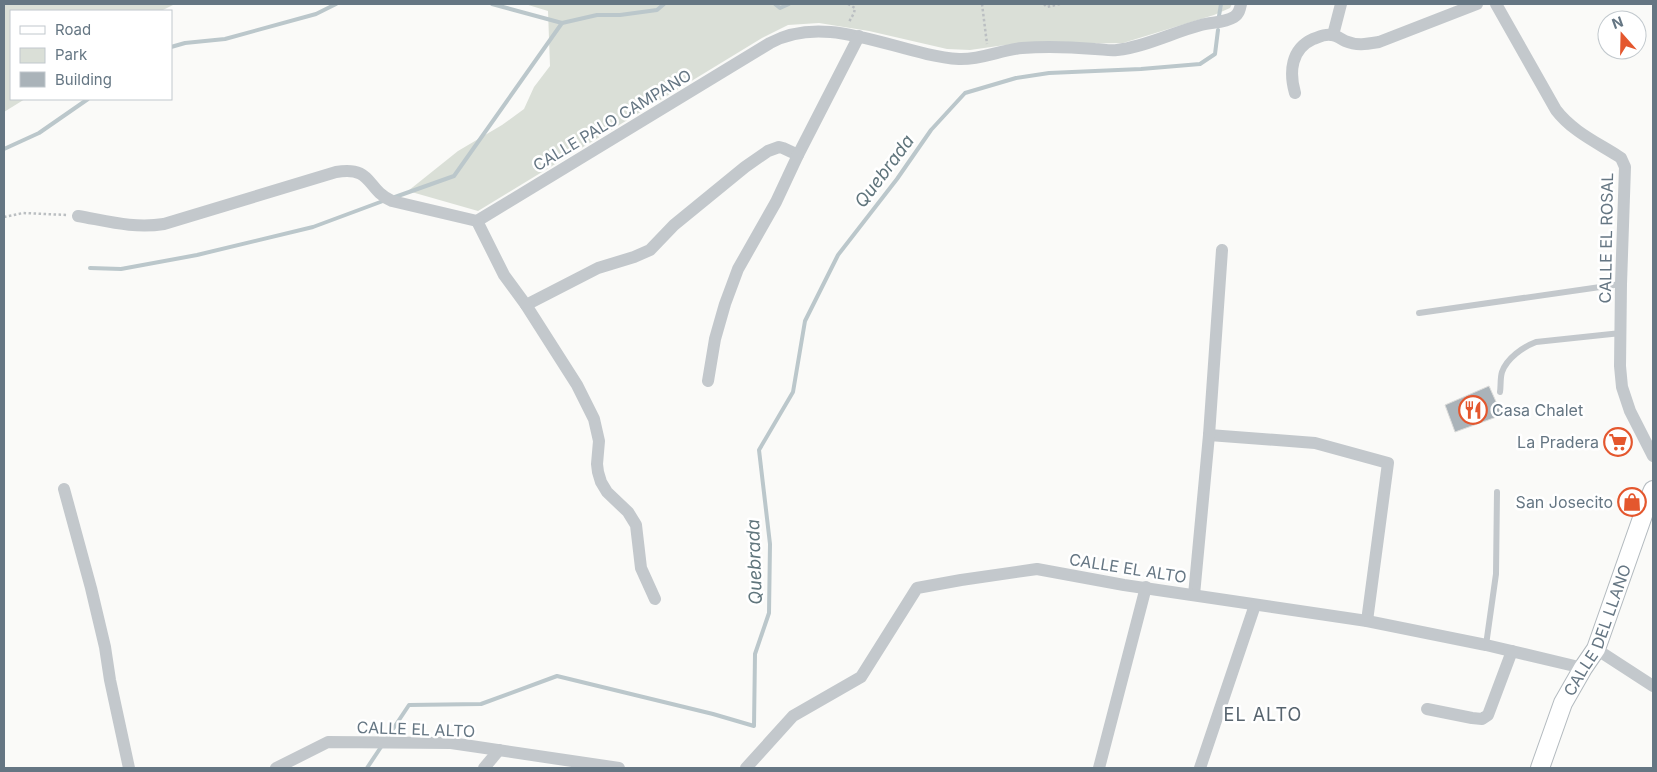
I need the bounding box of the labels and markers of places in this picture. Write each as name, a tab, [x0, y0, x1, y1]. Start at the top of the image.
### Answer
restaurant icon: Casa Chalet	[1458, 395, 1488, 425]
place label: Casa Chalet	[1492, 400, 1583, 420]
supermarket icon: La Pradera	[1603, 427, 1633, 457]
place label: La Pradera	[1517, 432, 1599, 452]
shop icon: San Josecito	[1617, 487, 1647, 517]
place label: San Josecito	[1516, 492, 1613, 512]

